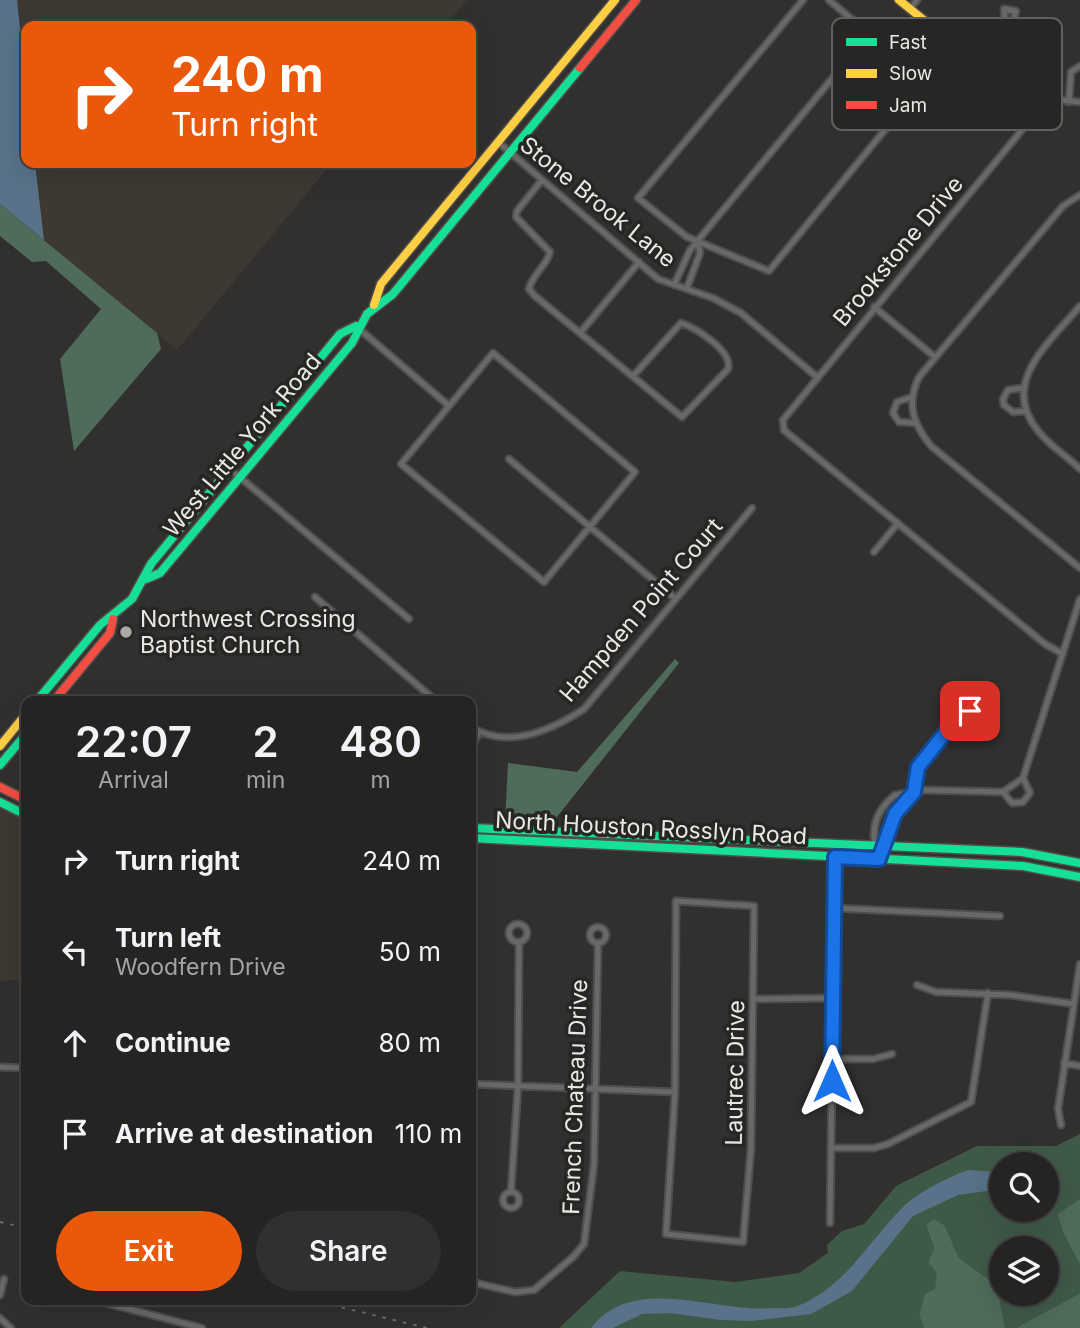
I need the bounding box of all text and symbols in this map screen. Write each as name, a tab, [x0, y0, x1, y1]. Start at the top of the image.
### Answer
legend	[832, 18, 1062, 130]
text: Fast	[889, 31, 927, 54]
text: 240 m	[171, 45, 324, 104]
icon: right	[56, 49, 147, 140]
text: Slow	[889, 62, 932, 85]
text: Jam	[889, 94, 927, 117]
text: Turn right	[171, 105, 318, 144]
street label: Stone Brook Lane	[514, 131, 682, 273]
street label: Brookstone Drive	[827, 170, 969, 332]
street label: West Little York Road	[157, 348, 327, 542]
street label: Hampden Point Court	[554, 512, 729, 708]
place label: Northwest Crossing Baptist Church	[140, 605, 356, 659]
marker: Northwest Crossing Baptist Church	[118, 624, 134, 640]
pin	[940, 681, 1000, 741]
icon: arrive	[951, 692, 989, 730]
text: 22:07	[75, 716, 192, 767]
text: 2	[253, 716, 279, 767]
text: 480	[339, 716, 422, 767]
text: Arrival	[98, 766, 169, 794]
text: min	[246, 766, 285, 794]
text: m	[371, 766, 391, 794]
street label: North Houston Rosslyn Road	[494, 806, 808, 850]
icon: right	[56, 842, 94, 880]
text: Turn right	[115, 845, 240, 876]
text: 240 m	[362, 845, 441, 876]
text: Turn left	[115, 922, 221, 953]
icon: left	[56, 933, 94, 971]
text: 50 m	[379, 936, 441, 967]
text: Woodfern Drive	[115, 953, 286, 981]
street label: French Chateau Drive	[557, 979, 593, 1215]
street label: Lautrec Drive	[720, 1000, 750, 1146]
icon: ahead	[56, 1024, 94, 1062]
text: Continue	[115, 1027, 231, 1058]
text: 80 m	[378, 1027, 441, 1058]
position arrow	[795, 1044, 869, 1118]
icon: arrive	[56, 1115, 94, 1153]
text: Arrive at destination	[115, 1118, 374, 1149]
text: 110 m	[395, 1118, 462, 1149]
map controls	[989, 1152, 1059, 1306]
button: search	[989, 1152, 1059, 1222]
button: Exit	[56, 1211, 242, 1291]
button: Share	[256, 1211, 441, 1291]
button: layers	[989, 1236, 1059, 1306]

